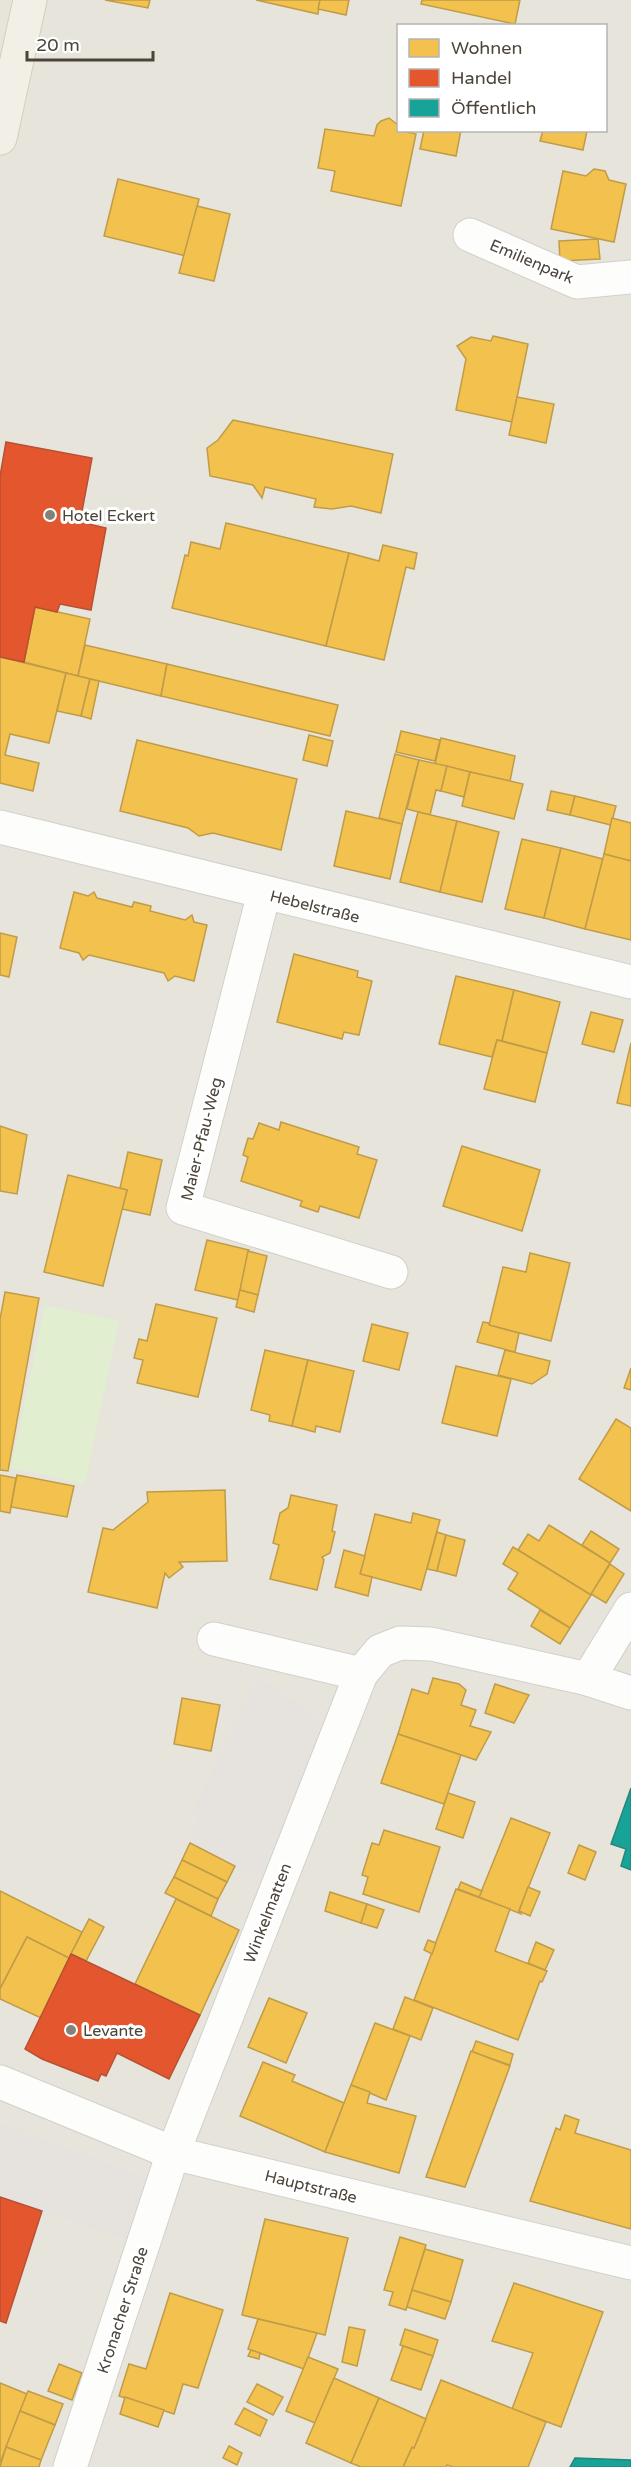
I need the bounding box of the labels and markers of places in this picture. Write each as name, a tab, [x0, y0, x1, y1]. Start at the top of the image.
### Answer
place label: Hotel Eckert	[62, 506, 155, 526]
marker: Hotel Eckert	[43, 508, 57, 522]
place label: Levante	[83, 2021, 143, 2041]
marker: Levante	[64, 2023, 78, 2037]

